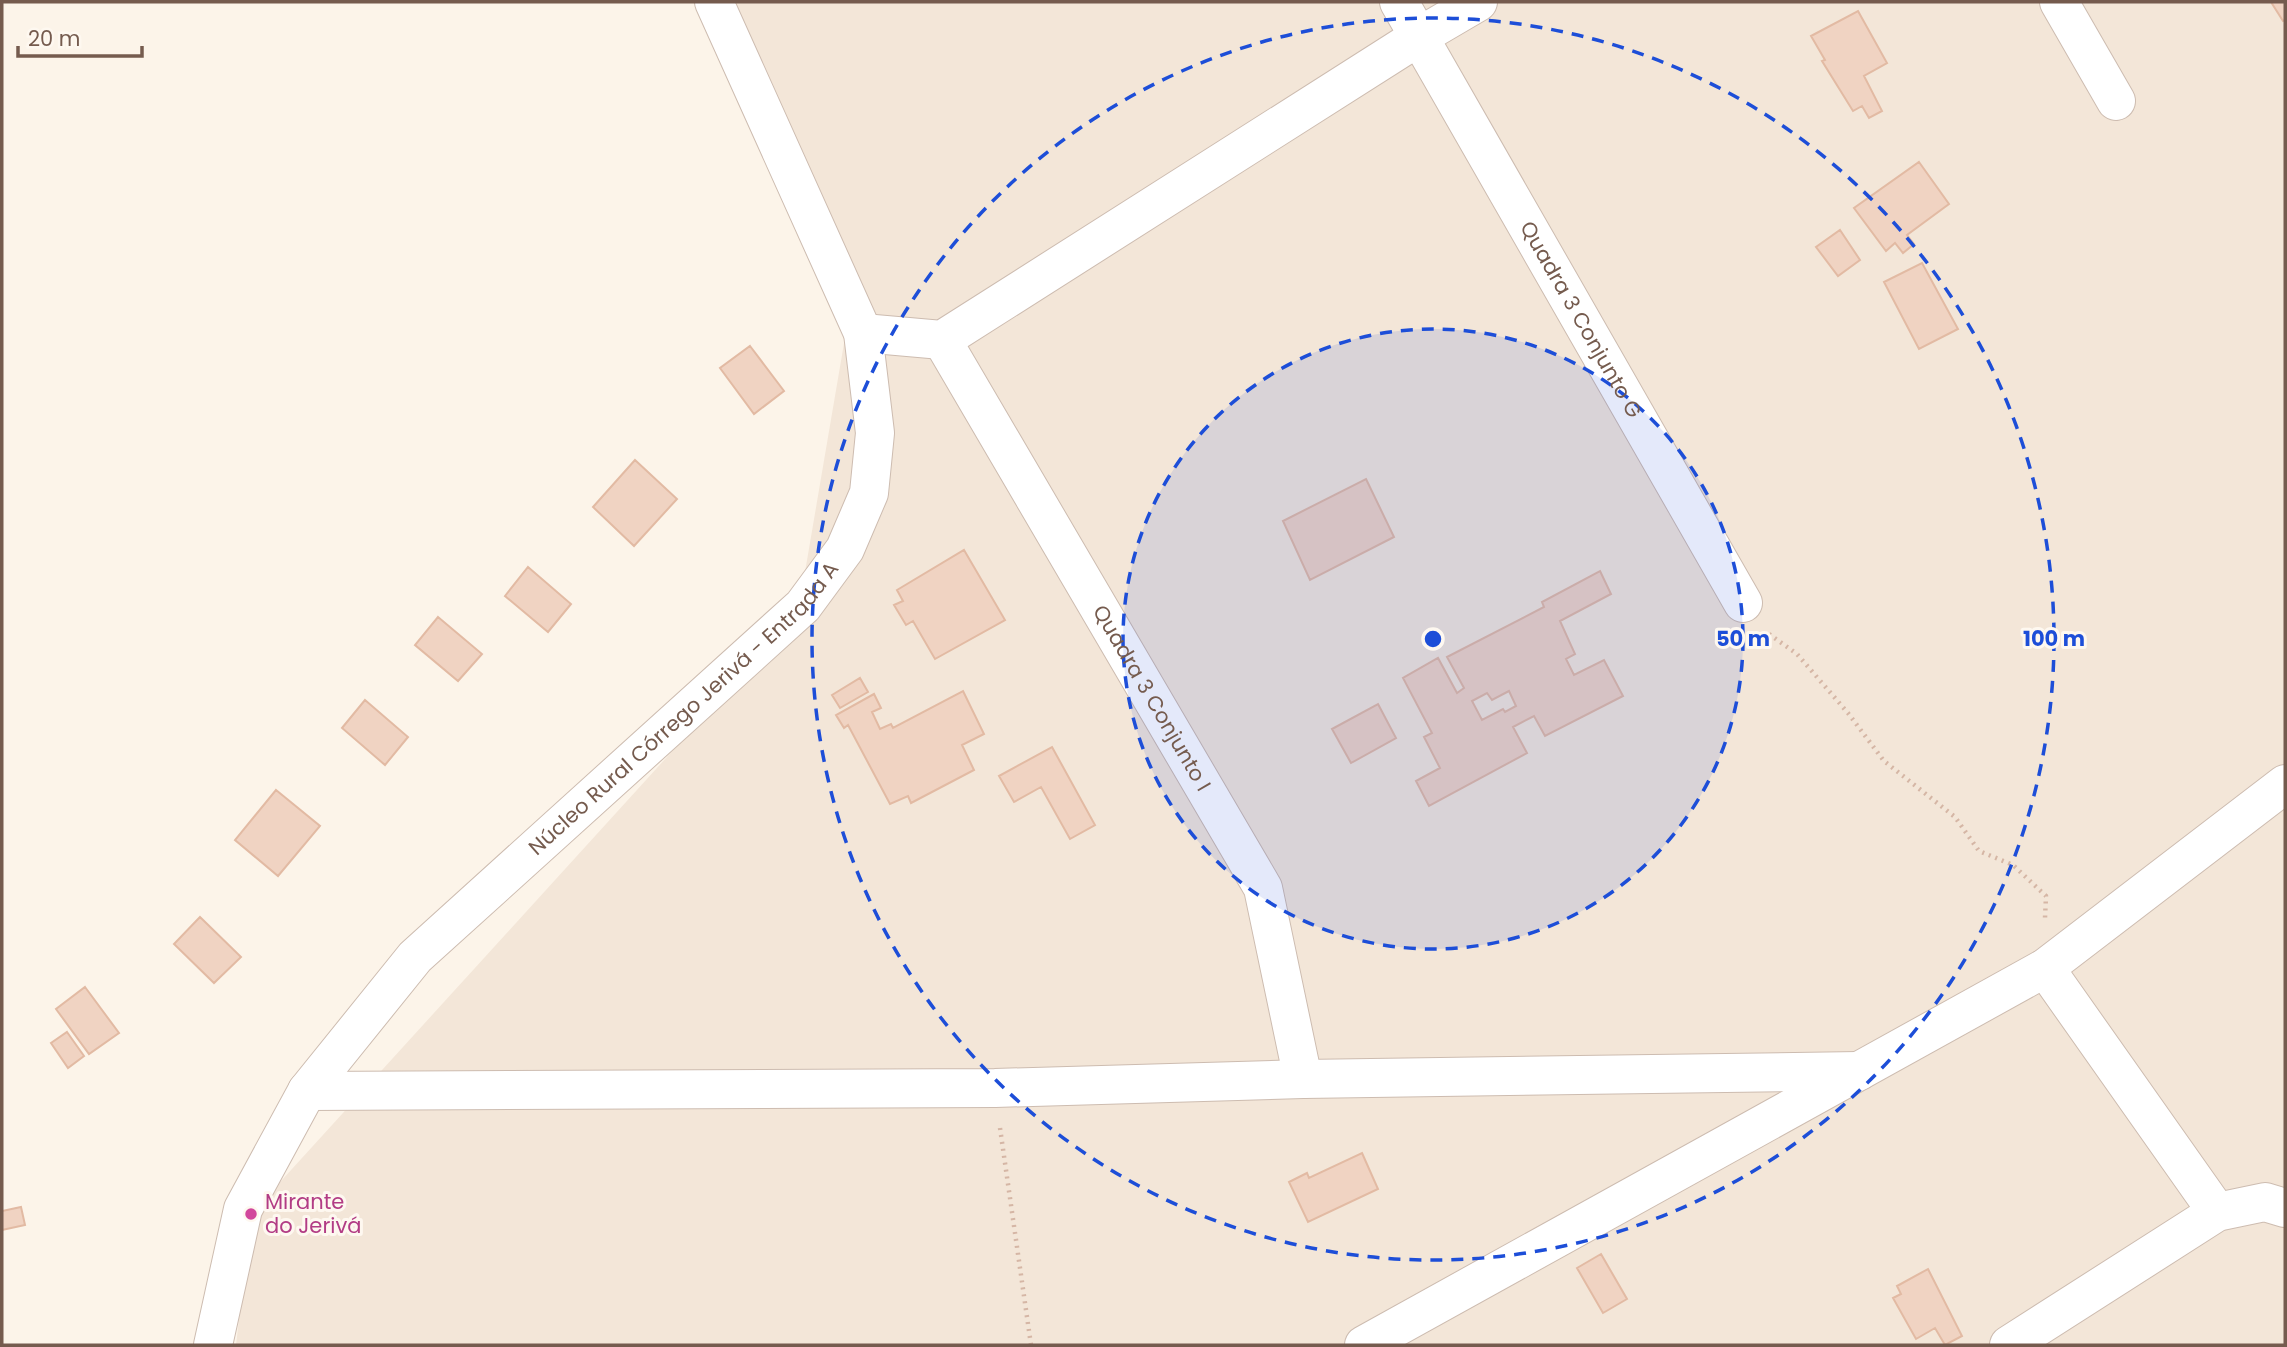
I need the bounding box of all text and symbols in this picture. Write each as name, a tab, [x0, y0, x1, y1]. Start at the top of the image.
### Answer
scale bar	[18, 14, 142, 58]
text: 20 m	[28, 24, 81, 53]
street label: Quadra 3 Conjunto G	[1513, 216, 1649, 423]
street label: Núcleo Rural Córrego Jerivá - Entrada A	[522, 555, 845, 861]
street label: Quadra 3 Conjunto I	[1086, 599, 1218, 796]
text: 50 m	[1716, 624, 1770, 653]
text: 100 m	[2023, 624, 2085, 653]
centre of rings	[1421, 627, 1445, 651]
place label: Mirante do Jerivá	[265, 1187, 361, 1240]
marker: Mirante do Jerivá	[243, 1206, 259, 1222]

